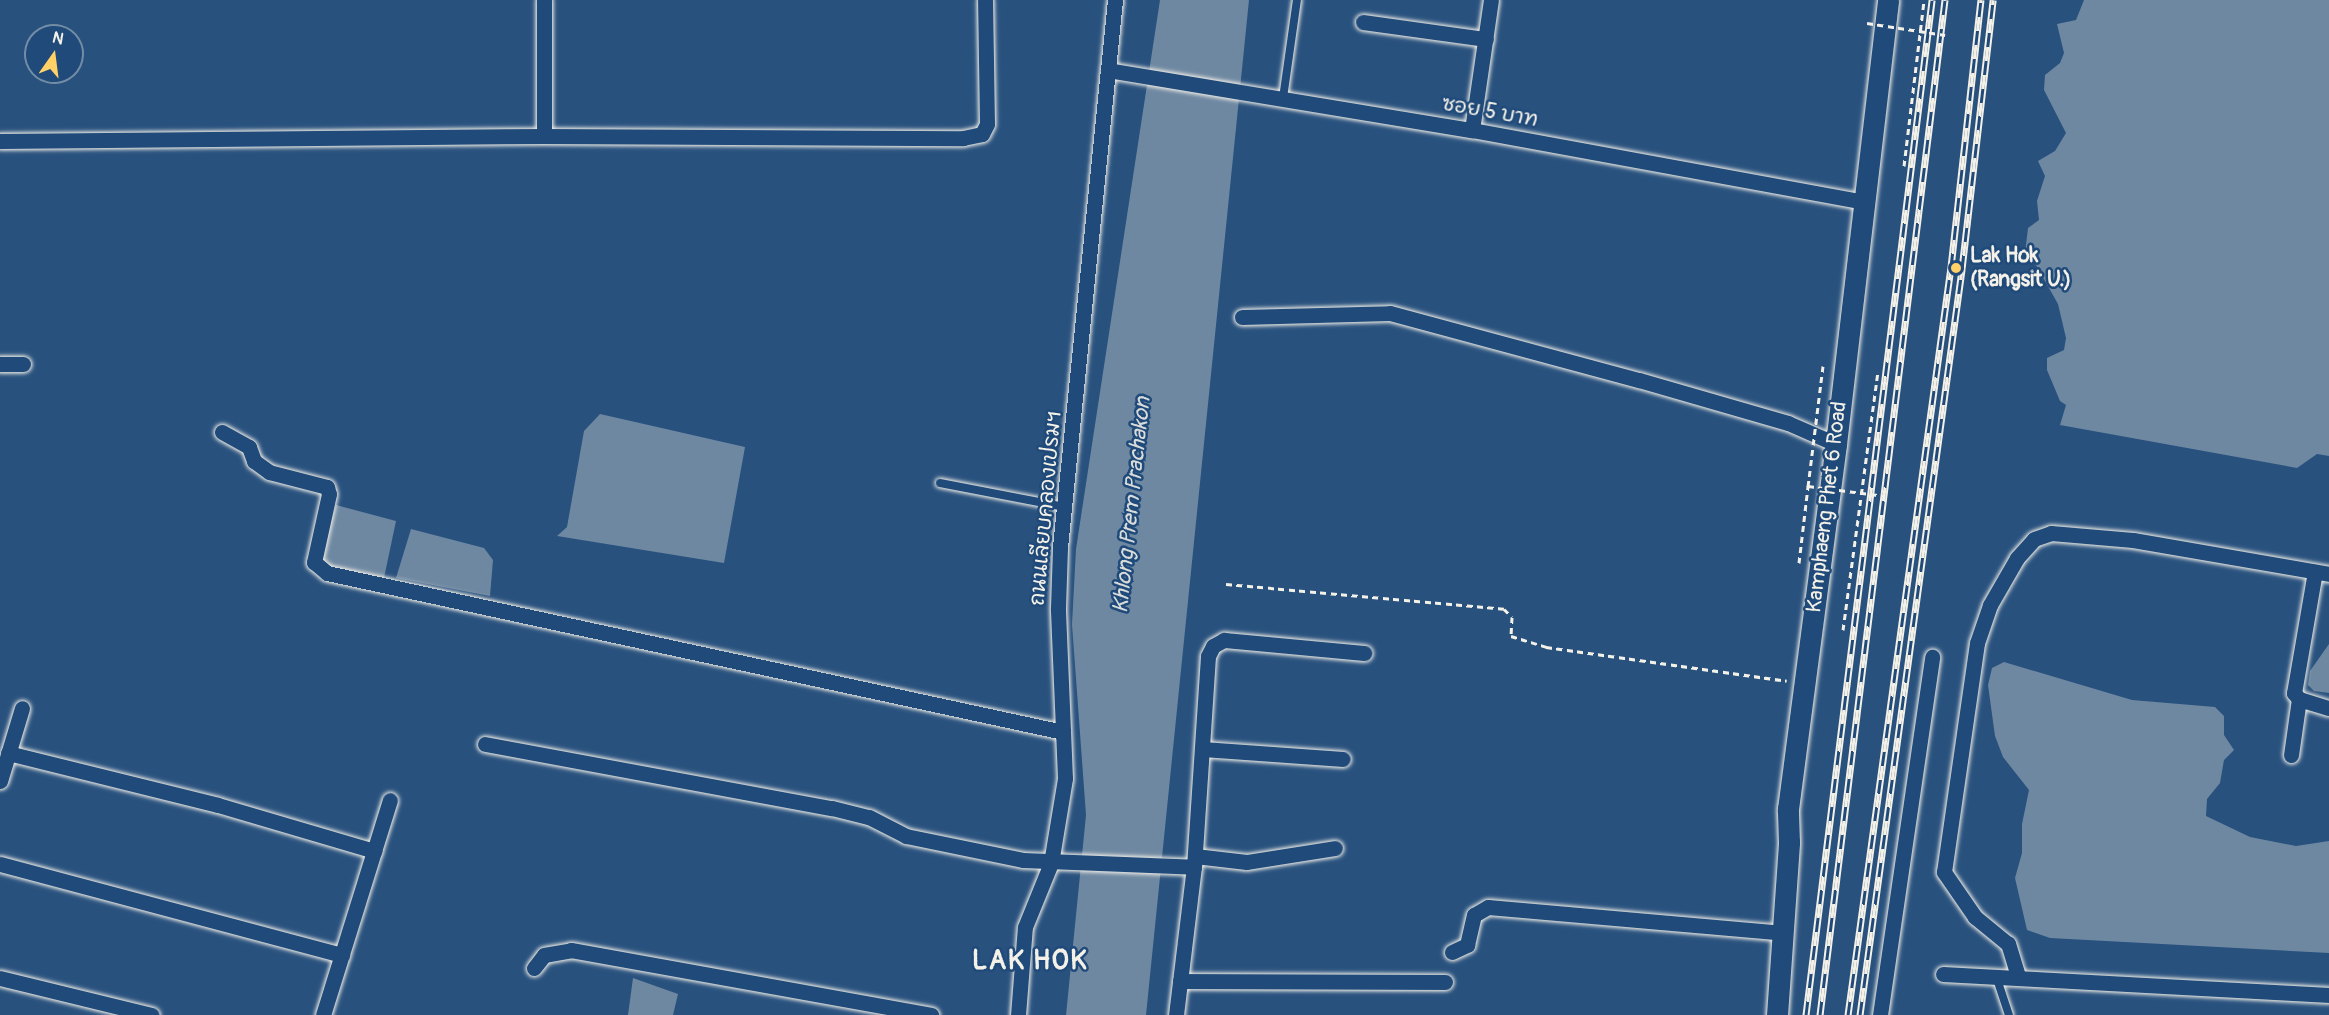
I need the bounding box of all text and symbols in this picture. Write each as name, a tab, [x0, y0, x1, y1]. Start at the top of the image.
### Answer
north arrow	[24, 24, 84, 84]
text: N	[50, 27, 66, 49]
street label: ซอย 5 บาท	[1440, 91, 1540, 133]
place label: Lak Hok (Rangsit U.)	[1970, 243, 2071, 293]
marker: Lak Hok (Rangsit U.)	[1947, 259, 1965, 277]
water label: Khlong Prem Prachakon	[1108, 395, 1156, 615]
street label: Kamphaeng Phet 6 Road	[1802, 400, 1852, 614]
street label: ถนนเลียบคลองเปรมฯ	[1025, 409, 1067, 607]
district label: LAK HOK	[972, 945, 1088, 977]

